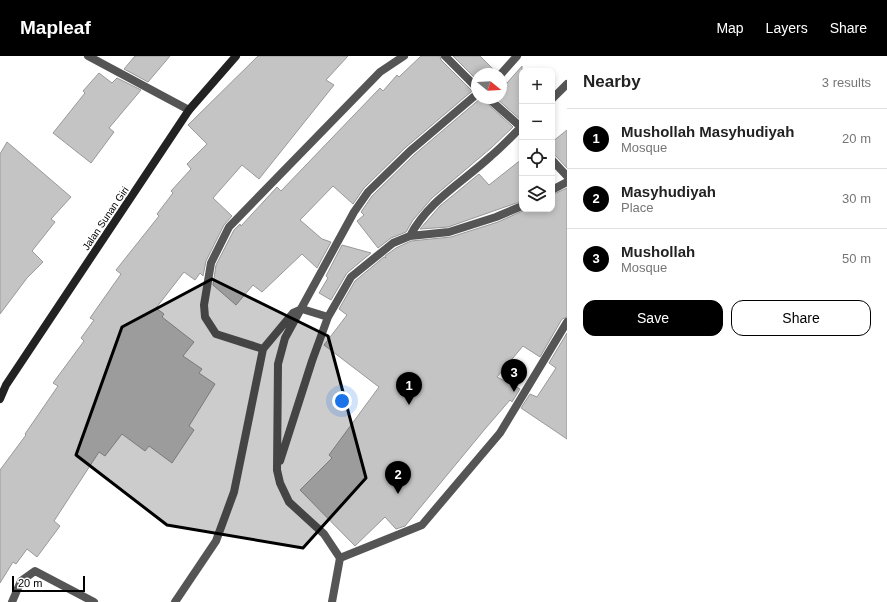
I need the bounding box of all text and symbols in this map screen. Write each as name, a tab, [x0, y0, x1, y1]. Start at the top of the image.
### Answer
text: Mapleaf	[20, 17, 91, 38]
text: Map	[716, 20, 744, 36]
text: Layers	[766, 20, 808, 36]
text: Share	[830, 20, 867, 36]
north arrow	[471, 68, 507, 104]
map controls	[519, 68, 555, 212]
button: +	[519, 68, 555, 104]
text: Nearby	[583, 72, 641, 91]
text: 3 results	[822, 75, 871, 90]
button: −	[519, 104, 555, 140]
text: Mushollah Masyhudiyah	[621, 123, 794, 140]
text: 1	[592, 131, 600, 146]
text: 20 m	[842, 131, 871, 146]
button: locate	[519, 140, 555, 176]
text: Mosque	[621, 140, 667, 155]
button: layers	[519, 176, 555, 212]
text: Masyhudiyah	[621, 183, 716, 200]
street label: Jalan Sunan Giri	[80, 185, 131, 252]
text: 2	[592, 191, 600, 206]
text: 30 m	[842, 191, 871, 206]
text: Place	[621, 200, 654, 215]
text: Mushollah	[621, 243, 695, 260]
text: 3	[592, 251, 600, 266]
text: 50 m	[842, 251, 871, 266]
text: Mosque	[621, 260, 667, 275]
button: Save	[583, 300, 723, 336]
button: Share	[731, 300, 871, 336]
pin: 3	[501, 359, 527, 392]
pin: 1	[396, 372, 422, 405]
your location	[332, 391, 352, 411]
pin: 2	[385, 461, 411, 494]
scale bar	[12, 574, 85, 593]
text: 20 m	[18, 577, 42, 589]

